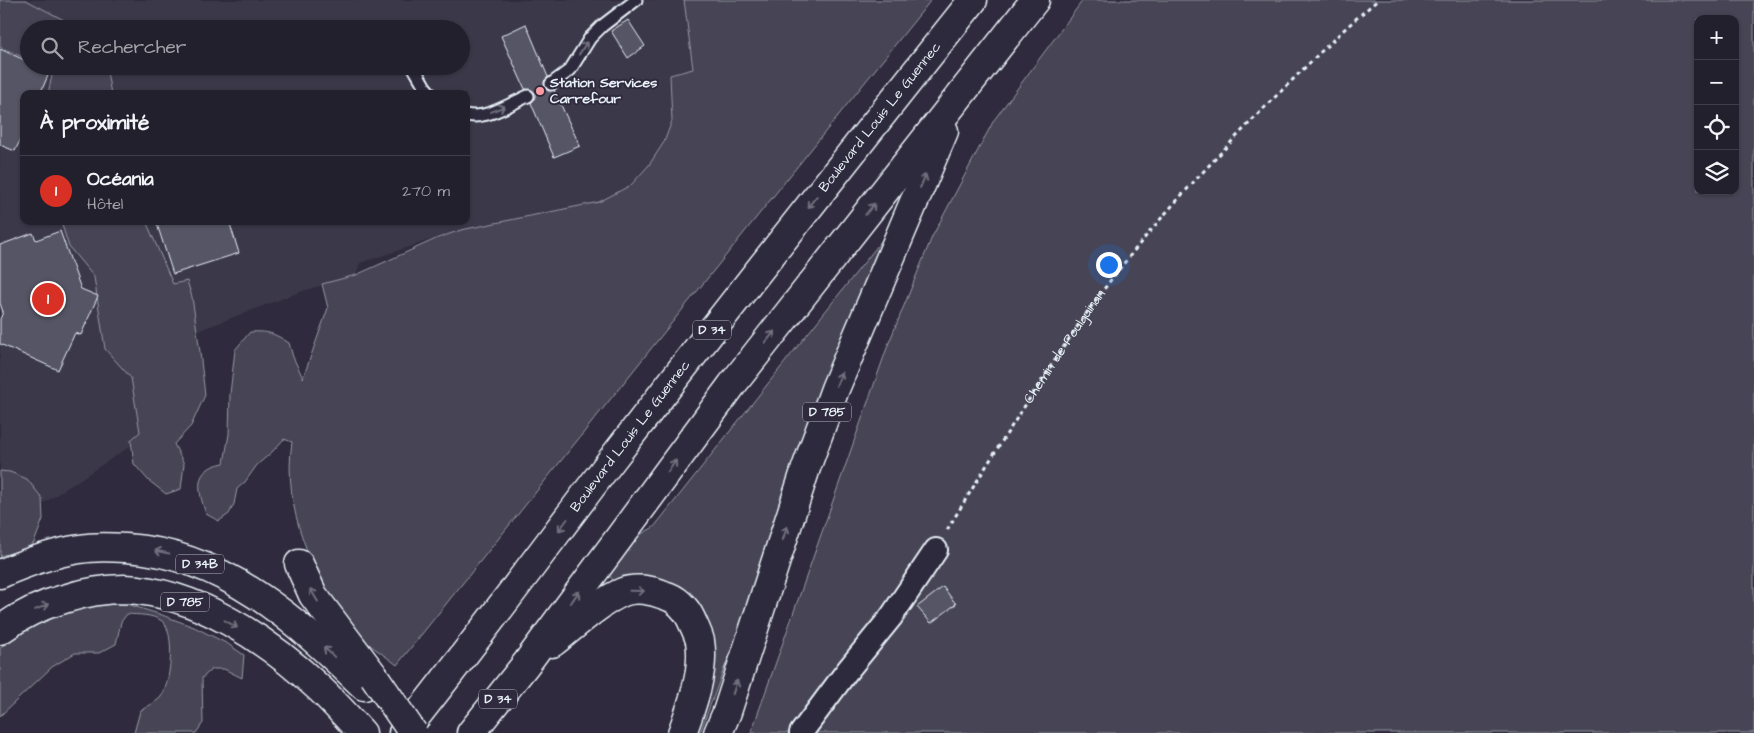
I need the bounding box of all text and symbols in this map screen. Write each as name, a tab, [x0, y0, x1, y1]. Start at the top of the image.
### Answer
map controls	[1694, 15, 1739, 195]
button: +	[1694, 15, 1739, 60]
search box	[20, 20, 470, 75]
icon: search	[38, 34, 66, 62]
text: Rechercher	[78, 34, 186, 61]
street label: Boulevard Louis Le Guennec	[814, 38, 946, 196]
one-way arrow	[579, 42, 589, 56]
button: −	[1694, 60, 1739, 105]
place label: Station Services Carrefour	[549, 73, 657, 109]
marker: Station Services Carrefour	[534, 85, 546, 97]
one-way arrow	[490, 104, 505, 114]
button: locate	[1694, 105, 1739, 150]
text: À proximité	[40, 108, 149, 137]
button: layers	[1694, 150, 1739, 195]
text: Océania	[87, 166, 154, 193]
one-way arrow	[918, 174, 928, 189]
text: 1	[55, 180, 57, 202]
text: 270 m	[402, 180, 450, 202]
text: Hôtel	[87, 193, 123, 215]
one-way arrow	[806, 196, 817, 209]
one-way arrow	[864, 202, 875, 215]
your location	[1096, 252, 1122, 278]
pin: 1	[32, 280, 64, 318]
street label: Chemin de Poulguinan	[1019, 285, 1111, 408]
road number: D 34	[693, 320, 731, 340]
one-way arrow	[765, 330, 775, 344]
street label: Boulevard Louis Le Guennec	[566, 356, 695, 516]
one-way arrow	[835, 372, 844, 387]
road number: D 785	[803, 402, 851, 422]
one-way arrow	[667, 459, 677, 473]
one-way arrow	[557, 518, 568, 531]
one-way arrow	[781, 525, 791, 541]
one-way arrow	[154, 547, 170, 556]
road number: D 34B	[176, 554, 224, 574]
one-way arrow	[629, 586, 645, 596]
one-way arrow	[308, 588, 318, 602]
one-way arrow	[570, 591, 581, 604]
road number: D 785	[161, 592, 209, 612]
one-way arrow	[34, 601, 49, 611]
one-way arrow	[223, 619, 237, 629]
one-way arrow	[322, 647, 335, 658]
one-way arrow	[731, 680, 740, 696]
road number: D 34	[479, 690, 517, 709]

